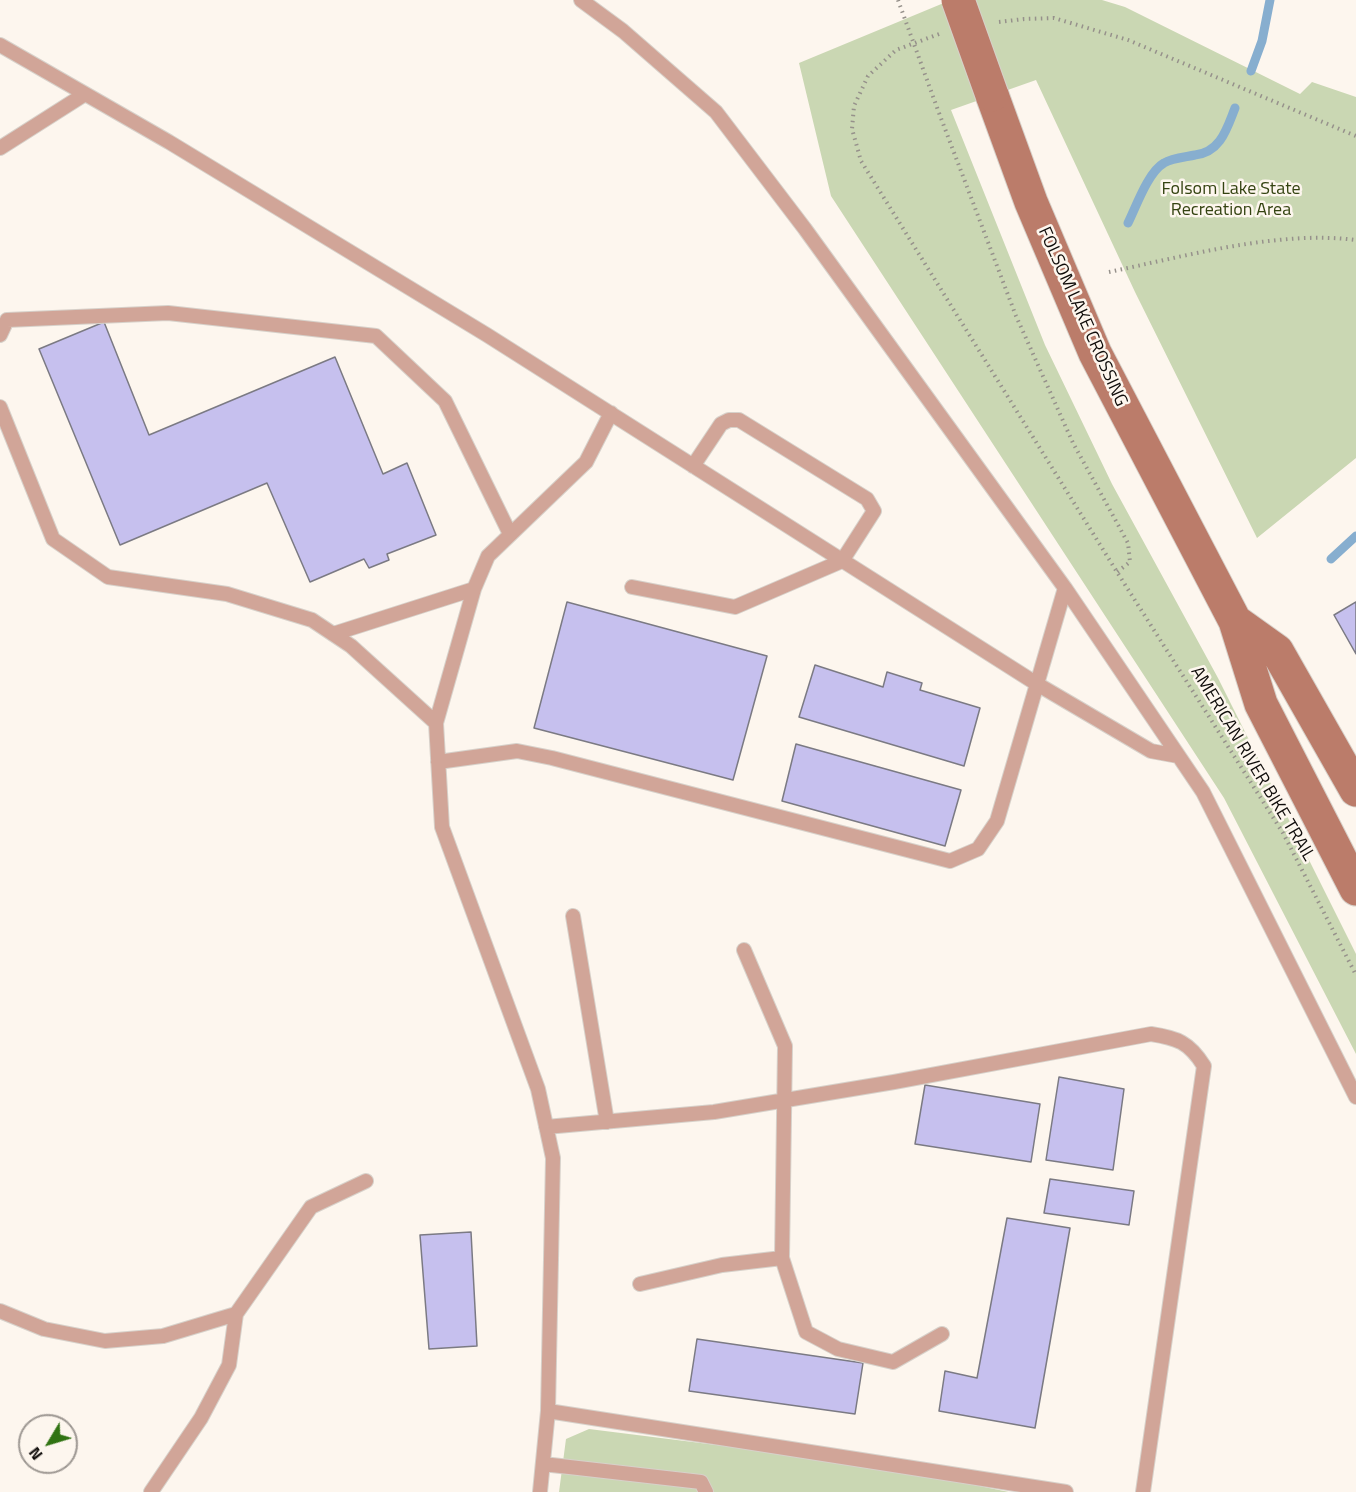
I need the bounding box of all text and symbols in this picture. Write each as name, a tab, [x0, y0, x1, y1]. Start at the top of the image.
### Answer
park label: Folsom Lake State Recreation Area	[1161, 179, 1301, 222]
street label: FOLSOM LAKE CROSSING	[1033, 224, 1131, 410]
street label: AMERICAN RIVER BIKE TRAIL	[1185, 663, 1319, 865]
north arrow	[18, 1414, 78, 1474]
text: N	[23, 1442, 48, 1466]

